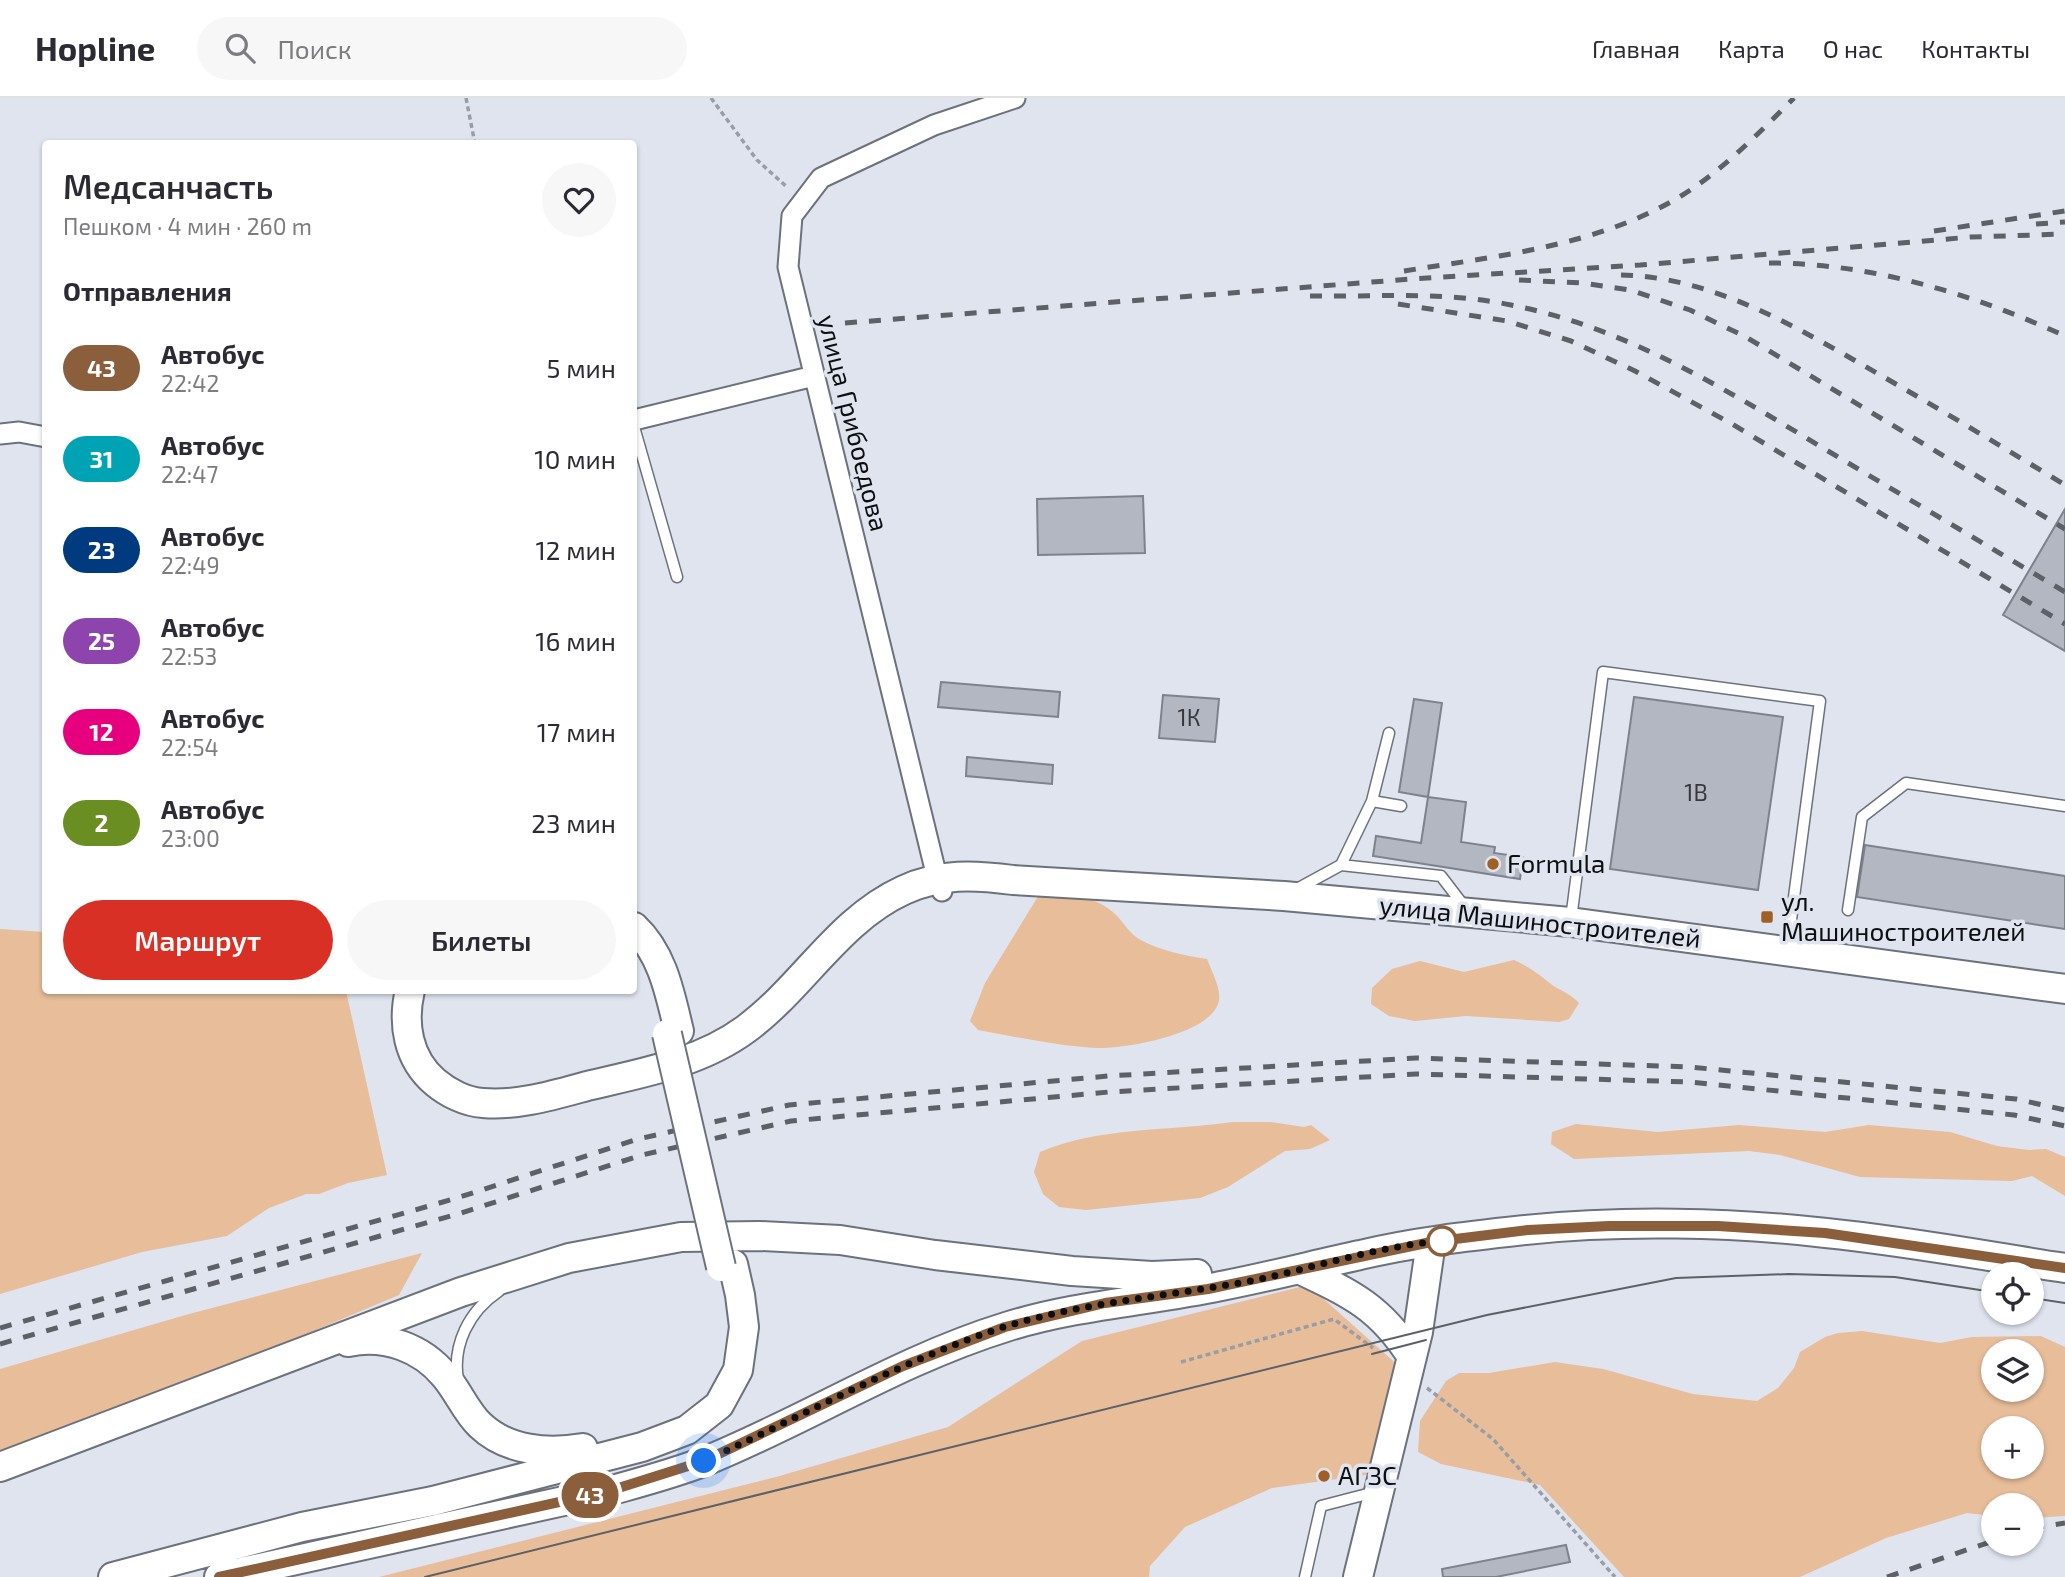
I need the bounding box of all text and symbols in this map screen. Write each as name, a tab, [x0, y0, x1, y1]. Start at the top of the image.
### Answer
search box	[197, 17, 687, 80]
text: Hopline	[35, 28, 155, 68]
icon: search	[221, 29, 259, 67]
text: Поиск	[277, 33, 352, 64]
text: Главная	[1592, 34, 1680, 63]
text: Карта	[1718, 34, 1785, 63]
text: О нас	[1823, 34, 1883, 63]
text: Контакты	[1921, 34, 2030, 63]
button: heart	[542, 163, 616, 237]
text: Медсанчасть	[63, 166, 273, 206]
text: Пешком · 4 мин · 260 m	[63, 212, 312, 240]
text: Отправления	[63, 275, 232, 306]
street label: улица Грибоедова	[812, 311, 896, 534]
text: Автобус	[161, 338, 264, 369]
text: 5 мин	[546, 352, 616, 383]
text: 43	[87, 353, 116, 382]
text: 22:42	[161, 369, 219, 397]
text: Автобус	[161, 429, 264, 460]
text: 10 мин	[534, 443, 616, 474]
text: 31	[90, 444, 113, 473]
text: 22:47	[161, 460, 218, 488]
text: Автобус	[161, 520, 264, 551]
text: 12 мин	[535, 534, 616, 565]
text: 23	[88, 535, 115, 564]
text: 22:49	[161, 551, 220, 579]
text: Автобус	[161, 611, 264, 642]
text: 16 мин	[535, 625, 616, 656]
text: 25	[88, 626, 115, 655]
text: 22:53	[161, 642, 217, 670]
text: Автобус	[161, 702, 264, 733]
house number: 1К	[1178, 703, 1201, 731]
text: 17 мин	[537, 716, 616, 747]
text: 12	[89, 717, 114, 746]
text: 22:54	[161, 733, 219, 761]
house number: 1В	[1684, 778, 1708, 806]
text: Автобус	[161, 793, 264, 824]
text: 23 мин	[531, 807, 616, 838]
text: 2	[95, 808, 108, 837]
text: 23:00	[161, 824, 220, 852]
place label: Formula	[1507, 847, 1605, 878]
marker: Formula	[1485, 856, 1501, 872]
place label: ул. Машиностроителей	[1781, 885, 2026, 946]
street label: улица Машиностроителей	[1378, 888, 1702, 954]
button: Маршрут	[63, 900, 333, 980]
button: Билеты	[347, 900, 616, 980]
marker: ул. Машиностроителей	[1759, 909, 1775, 925]
unlabelled marker	[1427, 1226, 1457, 1256]
map controls	[1981, 1262, 2044, 1556]
button: locate	[1981, 1262, 2044, 1325]
button: layers	[1981, 1339, 2044, 1402]
button: +	[1981, 1416, 2044, 1479]
your location	[686, 1443, 721, 1478]
place label: АГЗС	[1338, 1459, 1397, 1490]
marker: АГЗС	[1316, 1468, 1332, 1484]
line badge: 43	[558, 1472, 622, 1518]
text: 43	[576, 1480, 604, 1509]
button: −	[1981, 1493, 2044, 1556]

